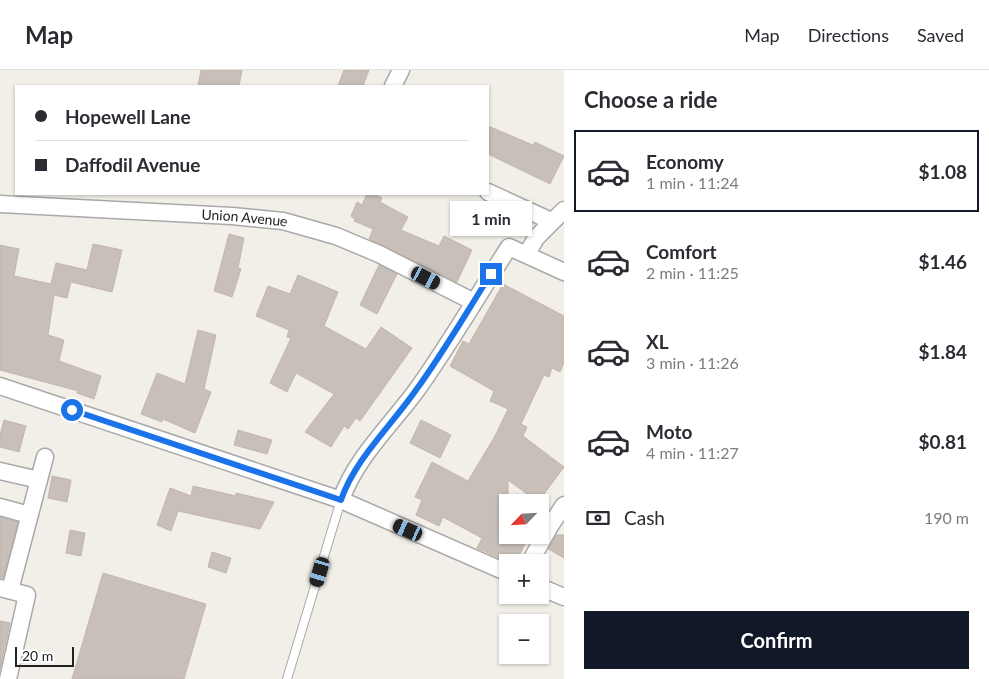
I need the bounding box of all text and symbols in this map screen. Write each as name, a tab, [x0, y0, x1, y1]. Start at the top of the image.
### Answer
text: Map	[25, 20, 73, 49]
text: Map	[744, 24, 780, 46]
text: Directions	[808, 24, 889, 46]
text: Saved	[917, 24, 964, 46]
text: Choose a ride	[584, 86, 718, 113]
text: Hopewell Lane	[65, 105, 191, 128]
icon: car	[586, 149, 631, 194]
text: Economy	[646, 150, 724, 173]
text: Daffodil Avenue	[65, 153, 200, 176]
text: $1.08	[918, 160, 967, 183]
text: 1 min · 11:24	[646, 173, 739, 192]
callout: 1 min	[450, 202, 532, 236]
street label: Union Avenue	[201, 205, 290, 230]
text: 1 min	[471, 209, 511, 228]
icon: car	[586, 239, 631, 284]
text: Comfort	[646, 240, 717, 263]
text: $1.46	[918, 250, 967, 273]
route end	[480, 263, 502, 285]
text: 2 min · 11:25	[646, 263, 739, 282]
car	[409, 265, 442, 291]
icon: car	[586, 329, 631, 374]
text: XL	[646, 330, 669, 353]
text: $1.84	[918, 340, 967, 363]
text: 3 min · 11:26	[646, 353, 739, 372]
route start	[61, 399, 83, 421]
icon: car	[586, 419, 631, 464]
text: Moto	[646, 420, 692, 443]
text: $0.81	[918, 430, 967, 453]
text: 4 min · 11:27	[646, 443, 739, 462]
north arrow	[499, 494, 549, 544]
map controls	[499, 494, 549, 664]
icon: cash	[584, 504, 612, 532]
text: Cash	[624, 506, 665, 529]
text: 190 m	[924, 508, 969, 527]
car	[391, 517, 424, 543]
button: +	[499, 554, 549, 604]
car	[308, 555, 331, 589]
button: Confirm	[584, 611, 969, 669]
button: −	[499, 614, 549, 664]
scale bar	[15, 644, 74, 667]
text: 20 m	[22, 647, 53, 664]

